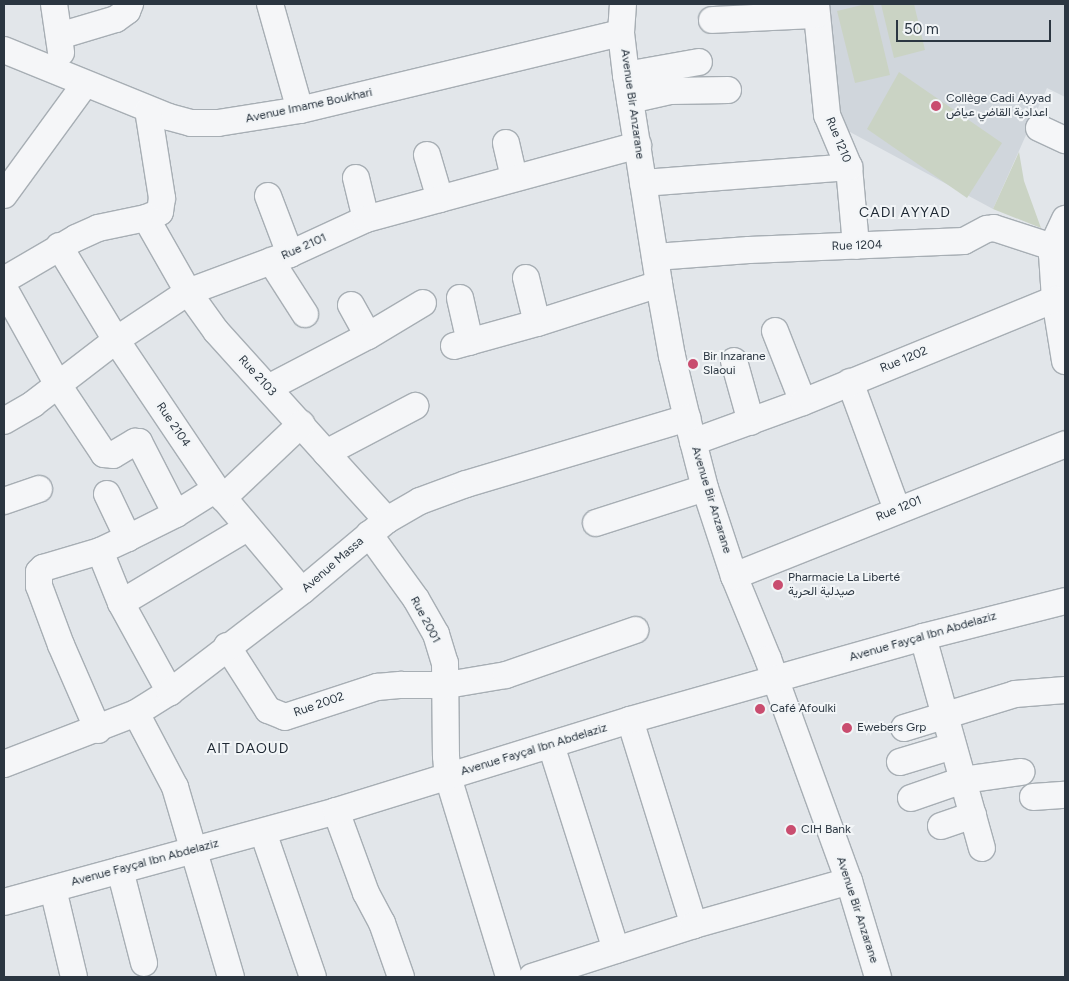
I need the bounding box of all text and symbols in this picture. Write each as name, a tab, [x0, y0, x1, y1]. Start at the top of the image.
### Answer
scale bar	[899, 10, 1054, 42]
text: 50 m	[904, 20, 939, 38]
street label: Avenue Bir Anzarane	[617, 48, 647, 160]
street label: Avenue Imame Boukhari	[244, 86, 374, 126]
place label: Collège Cadi Ayyad اعدادية القاضي عياض	[946, 92, 1051, 120]
marker: Collège Cadi Ayyad اعدادية القاضي عياض	[930, 100, 942, 112]
street label: Rue 1210	[822, 115, 854, 165]
district label: CADI AYYAD	[858, 205, 952, 221]
street label: Rue 2101	[279, 231, 329, 263]
street label: Rue 1204	[831, 238, 883, 254]
street label: Rue 1202	[878, 344, 930, 376]
place label: Bir Inzarane Slaoui	[703, 350, 766, 378]
street label: Rue 2103	[235, 353, 279, 399]
marker: Bir Inzarane Slaoui	[687, 358, 699, 370]
street label: Rue 2104	[153, 400, 193, 450]
street label: Avenue Bir Anzarane	[688, 445, 734, 555]
street label: Rue 1201	[874, 493, 924, 525]
street label: Avenue Massa	[299, 534, 367, 596]
place label: Pharmacie La Liberté صيدلية الحرية	[788, 571, 900, 599]
marker: Pharmacie La Liberté صيدلية الحرية	[772, 579, 784, 591]
street label: Rue 2001	[407, 594, 443, 646]
street label: Avenue Fayçal Ibn Abdelaziz	[848, 609, 998, 665]
street label: Rue 2002	[292, 690, 346, 720]
place label: Café Afoulki	[770, 702, 836, 716]
marker: Café Afoulki	[754, 703, 766, 715]
street label: Avenue Fayçal Ibn Abdelaziz	[459, 721, 609, 779]
place label: Ewebers Grp	[857, 721, 926, 735]
marker: Ewebers Grp	[841, 722, 853, 734]
district label: AIT DAOUD	[206, 741, 290, 757]
place label: CIH Bank	[801, 823, 851, 837]
marker: CIH Bank	[785, 824, 797, 836]
street label: Avenue Fayçal Ibn Abdelaziz	[70, 836, 220, 890]
street label: Avenue Bir Anzarane	[833, 855, 881, 965]

